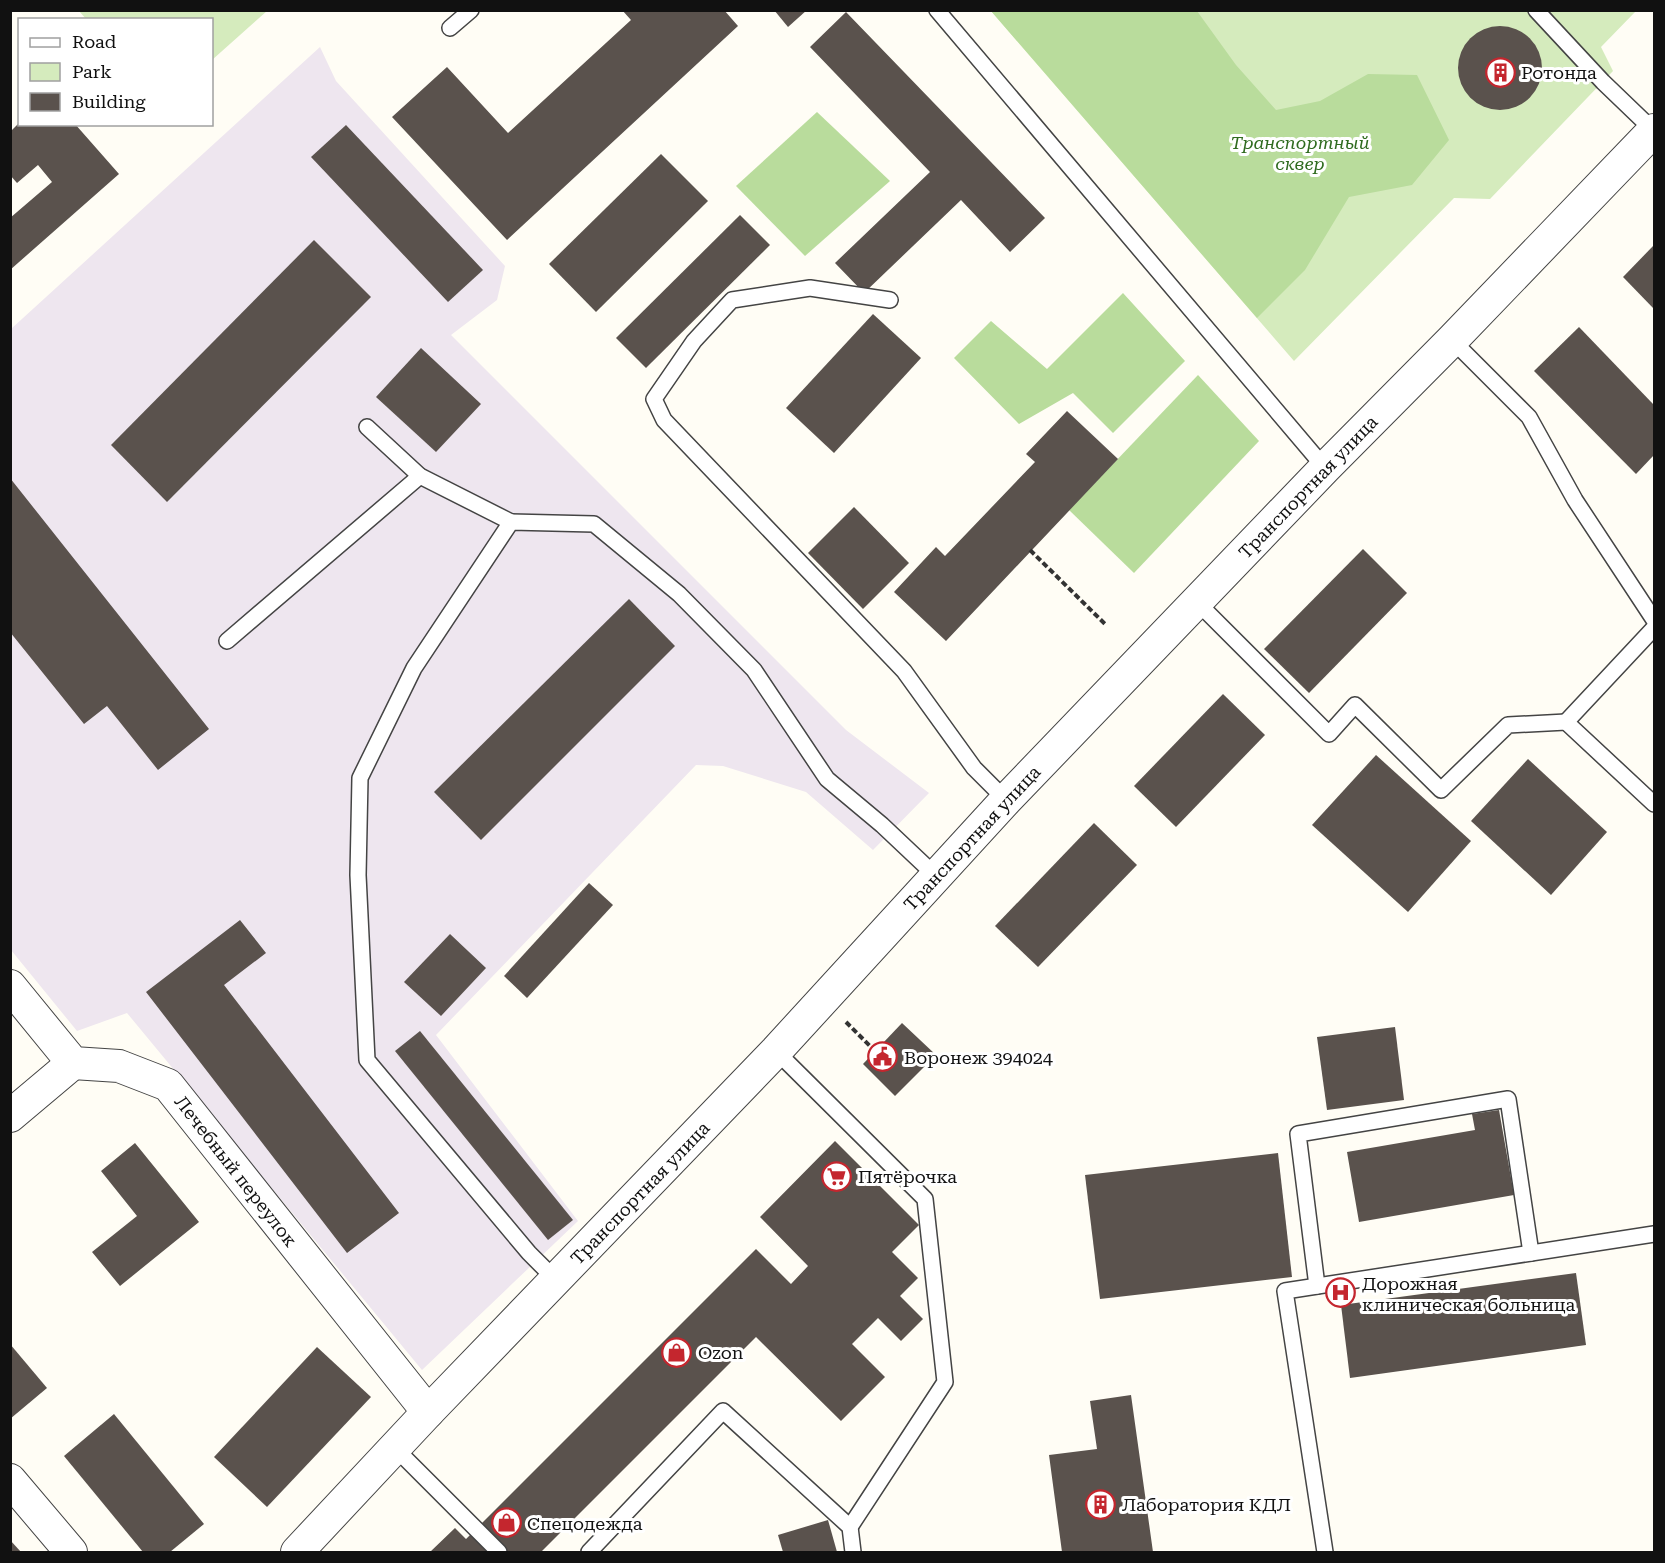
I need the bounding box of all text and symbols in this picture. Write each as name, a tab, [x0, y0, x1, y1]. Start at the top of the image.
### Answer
legend	[18, 18, 213, 126]
text: Road	[72, 31, 117, 52]
building icon: Ротонда	[1484, 56, 1516, 88]
text: Park	[72, 61, 112, 82]
place label: Ротонда	[1521, 62, 1597, 83]
text: Building	[72, 91, 146, 112]
park label: Транспортный сквер	[1230, 132, 1370, 174]
street label: Транспортная улица	[1234, 411, 1382, 563]
street label: Транспортная улица	[899, 761, 1045, 915]
public building icon: Воронеж 394024	[867, 1041, 899, 1073]
place label: Воронеж 394024	[904, 1047, 1053, 1068]
street label: Лечебный переулок	[171, 1091, 301, 1251]
street label: Транспортная улица	[566, 1117, 714, 1269]
supermarket icon: Пятёрочка	[821, 1160, 853, 1192]
place label: Пятёрочка	[858, 1166, 957, 1187]
place label: Дорожная клиническая больница	[1362, 1273, 1575, 1315]
hospital icon: Дорожная клиническая больница	[1325, 1277, 1357, 1309]
shop icon: Ozon	[661, 1336, 693, 1368]
place label: Ozon	[698, 1342, 744, 1363]
building icon: Лаборатория КДЛ	[1085, 1488, 1117, 1520]
place label: Лаборатория КДЛ	[1122, 1494, 1291, 1515]
shop icon: Спецодежда	[490, 1507, 522, 1539]
place label: Спецодежда	[527, 1513, 643, 1534]

